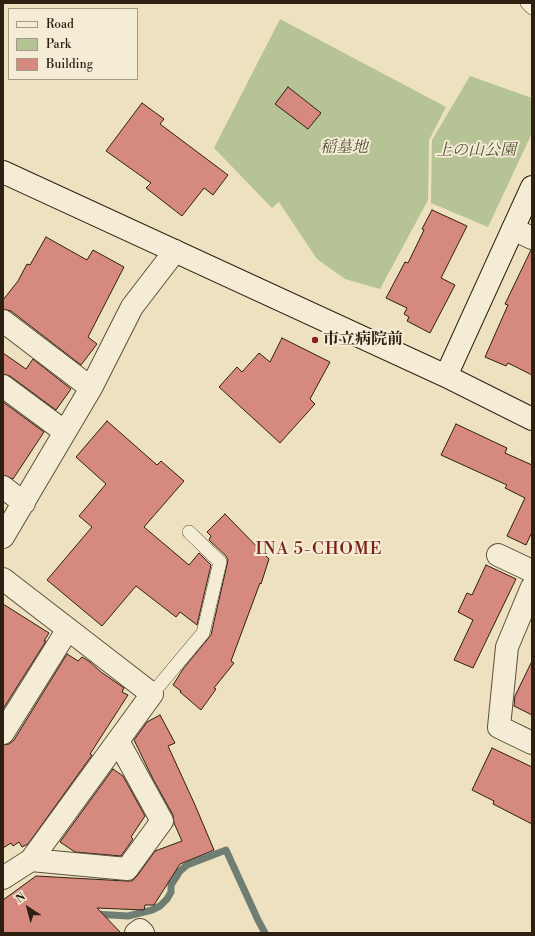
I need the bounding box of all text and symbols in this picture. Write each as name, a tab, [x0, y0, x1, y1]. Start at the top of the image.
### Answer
legend	[8, 8, 138, 80]
text: Road	[46, 17, 74, 32]
text: Park	[46, 37, 71, 52]
text: Building	[46, 57, 93, 72]
park label: 稲墓地	[320, 138, 368, 158]
park label: 上の山公園	[436, 141, 516, 161]
place label: 市立病院前	[323, 330, 403, 350]
marker: 市立病院前	[310, 335, 320, 345]
district label: INA 5-CHOME	[255, 540, 383, 560]
north arrow	[8, 888, 48, 928]
text: N	[13, 890, 29, 907]

